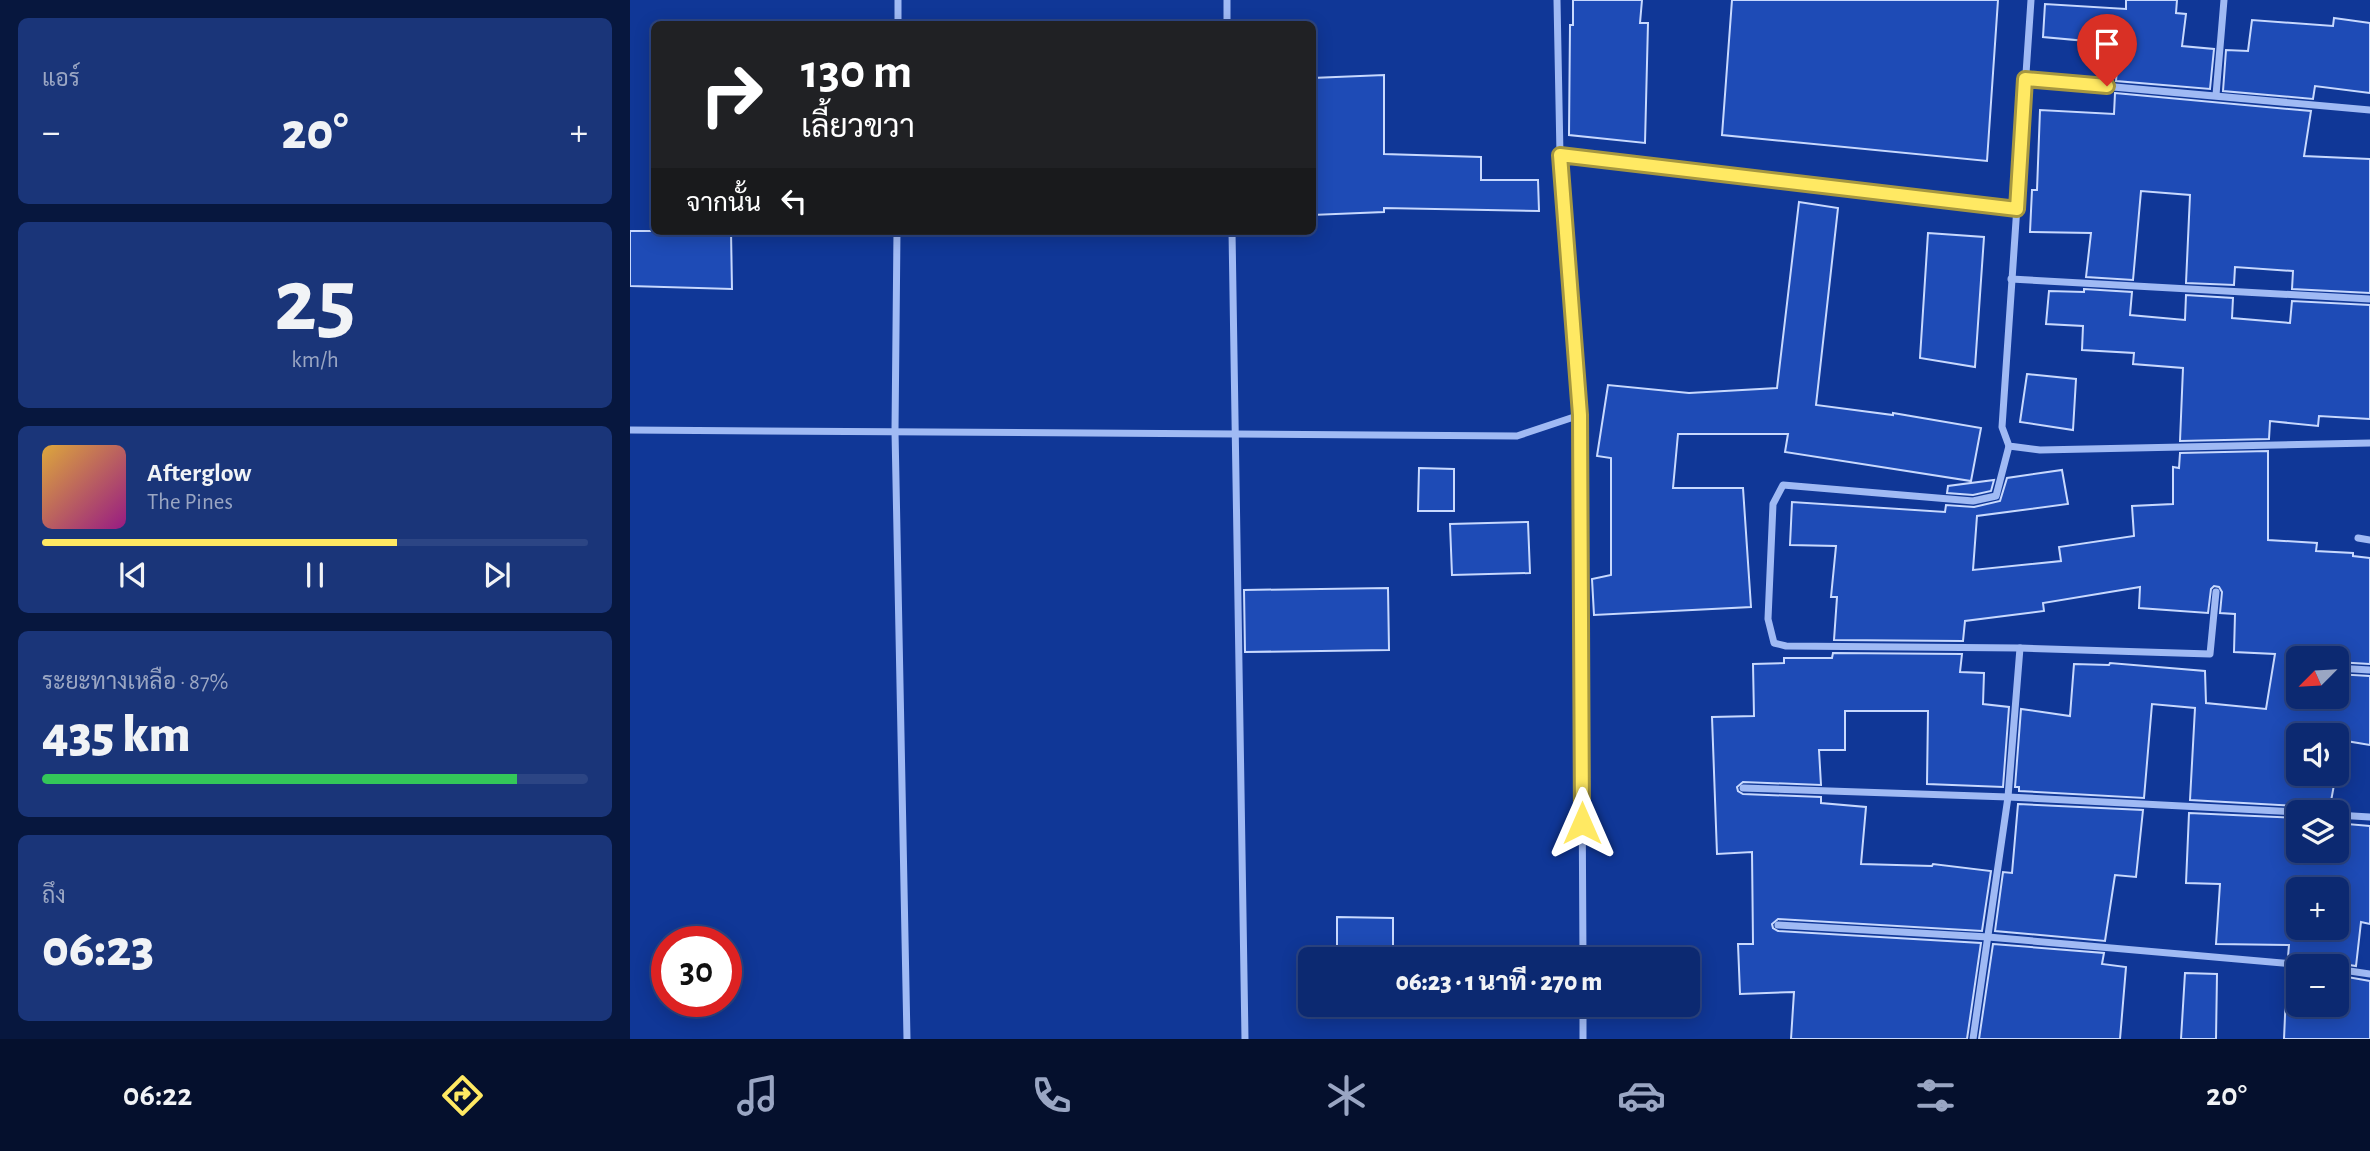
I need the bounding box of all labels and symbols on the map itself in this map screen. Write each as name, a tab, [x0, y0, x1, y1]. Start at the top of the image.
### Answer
pin	[2077, 14, 2137, 86]
north arrow	[2286, 646, 2348, 709]
position arrow	[1545, 786, 1619, 860]
speed limit sign: 30	[651, 926, 742, 1017]

